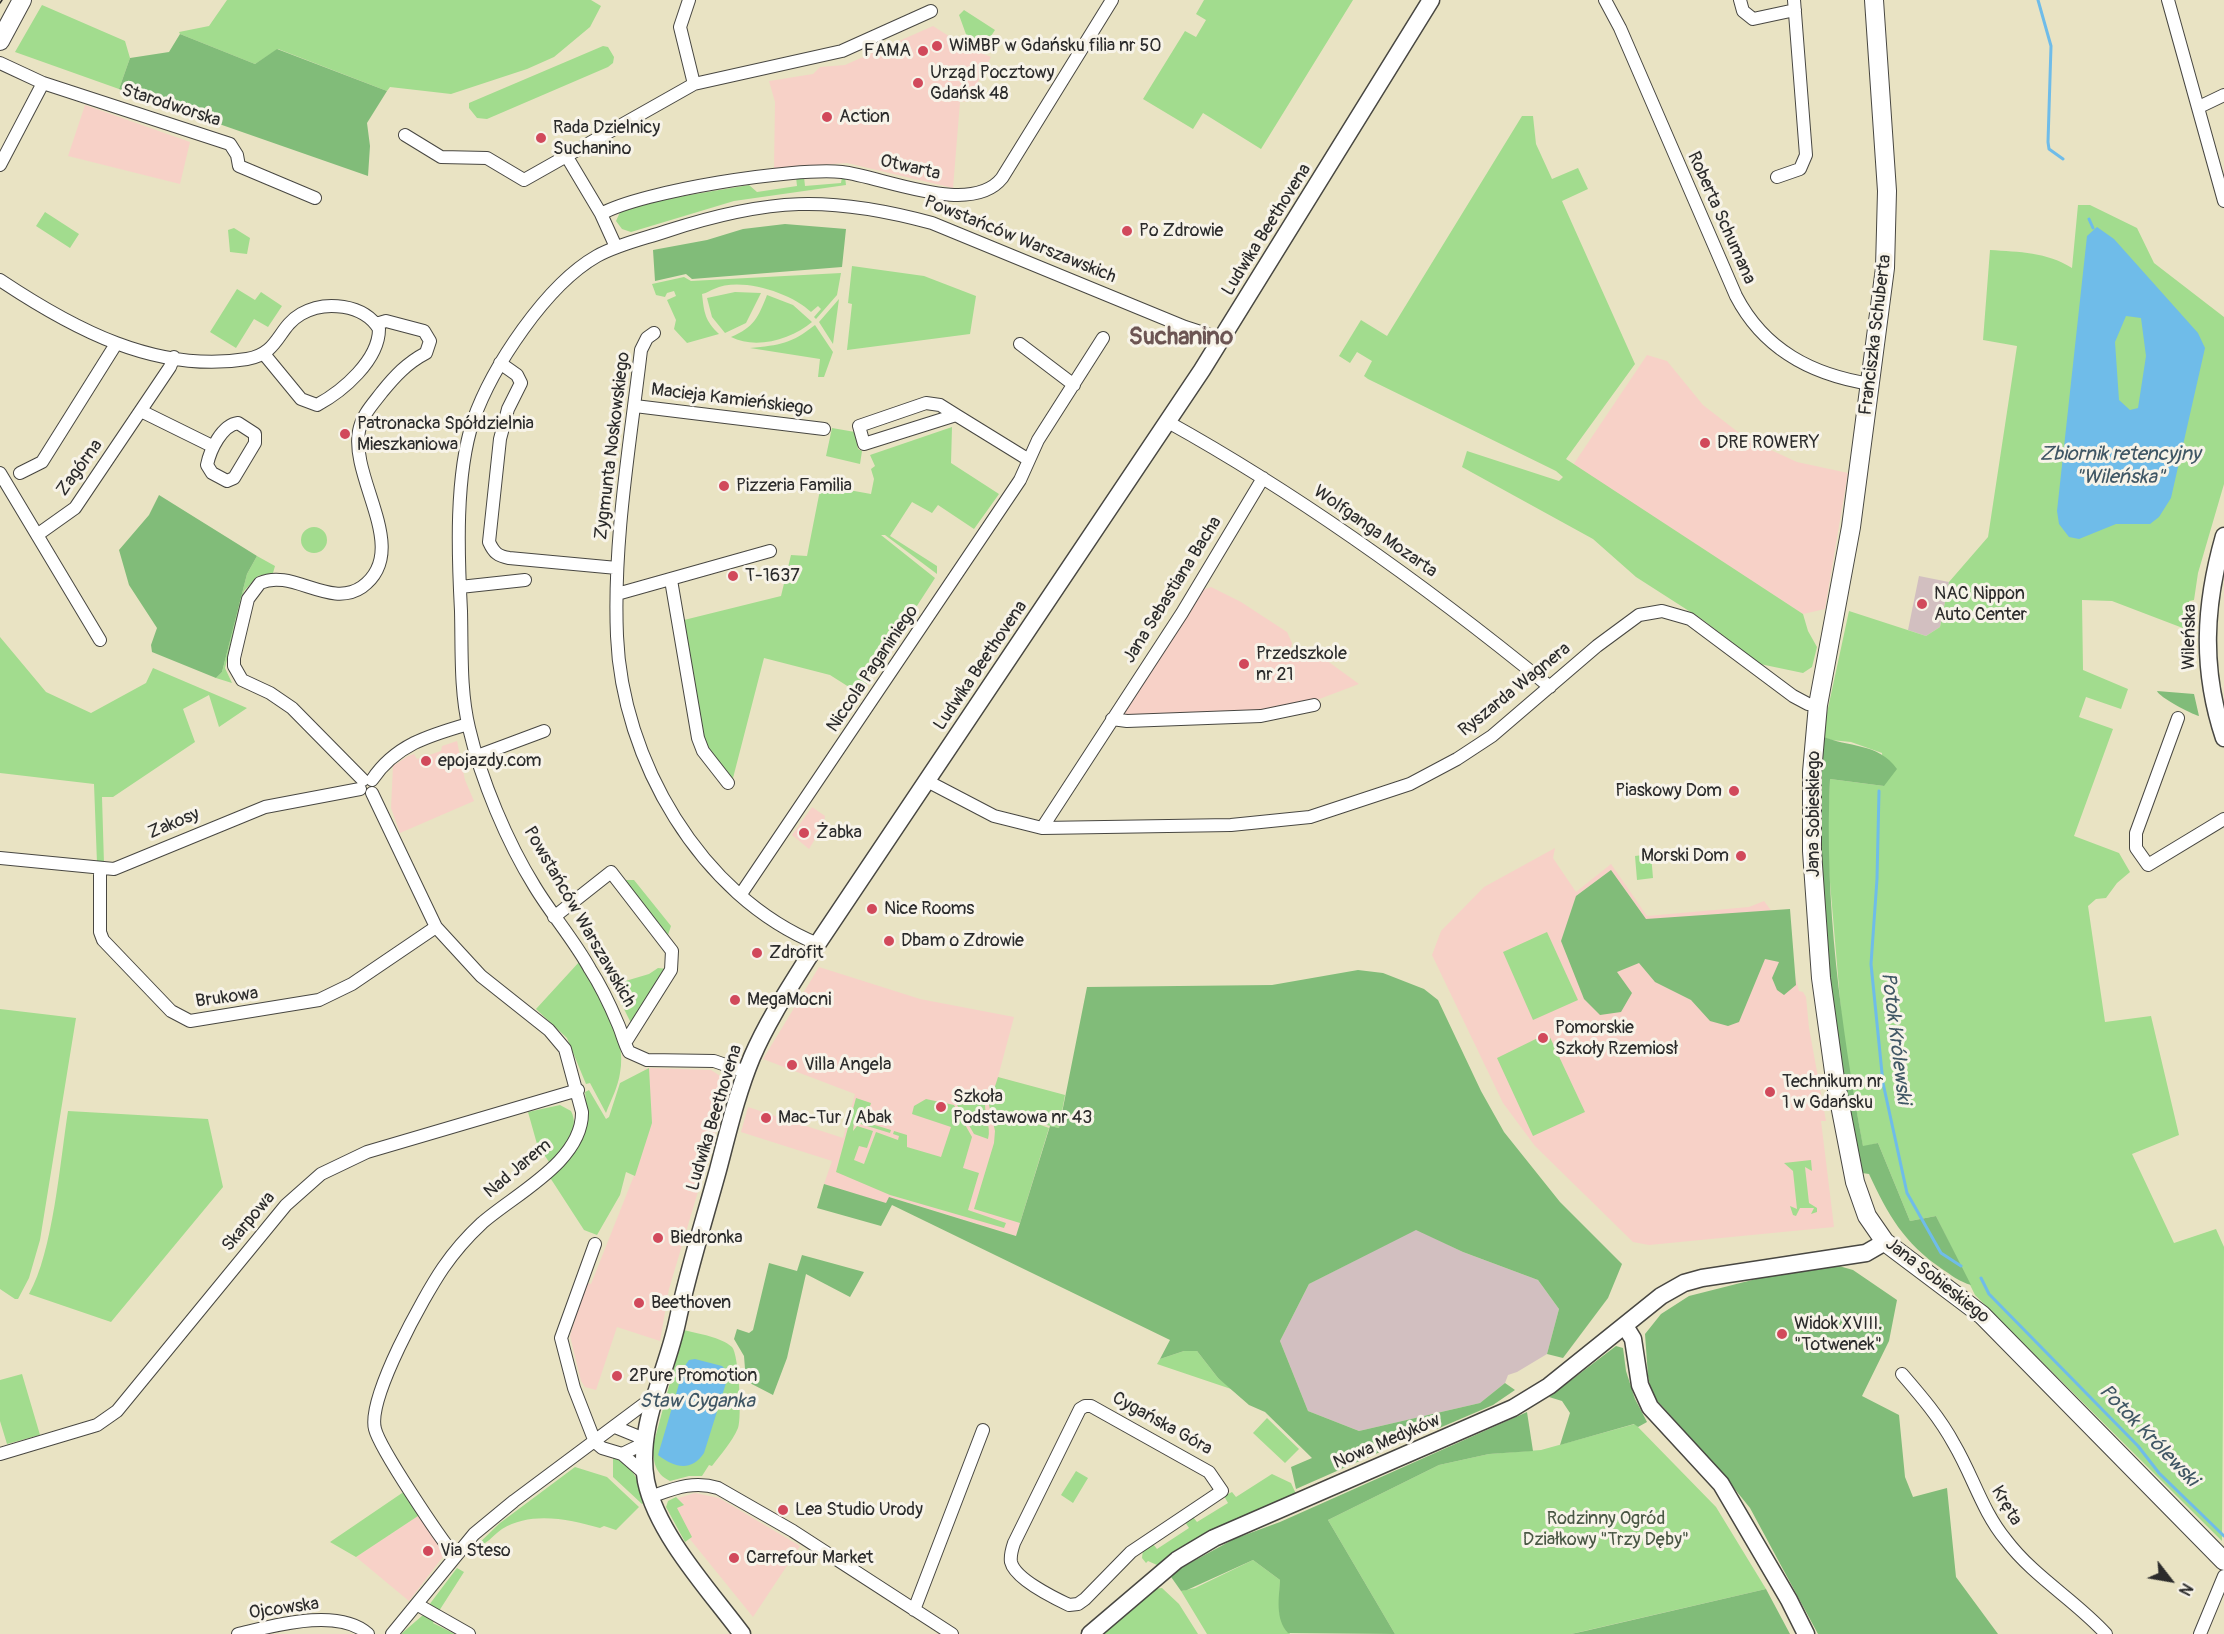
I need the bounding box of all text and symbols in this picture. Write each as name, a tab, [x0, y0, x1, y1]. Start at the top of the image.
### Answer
place label: WiMBP w Gdańsku filia nr 50	[949, 35, 1161, 57]
marker: WiMBP w Gdańsku filia nr 50	[930, 39, 944, 53]
place label: FAMA	[864, 40, 911, 62]
marker: FAMA	[916, 44, 930, 58]
place label: Urząd Pocztowy Gdańsk 48	[930, 62, 1054, 104]
marker: Urząd Pocztowy Gdańsk 48	[911, 76, 925, 90]
street label: Starodworska	[119, 80, 223, 132]
place label: Action	[839, 106, 890, 128]
marker: Action	[820, 110, 834, 124]
place label: Rada Dzielnicy Suchanino	[553, 117, 660, 160]
marker: Rada Dzielnicy Suchanino	[534, 131, 548, 145]
street label: Roberta Schumana	[1682, 148, 1760, 288]
street label: Otwarta	[878, 151, 942, 185]
street label: Ludwika Beethovena	[1218, 160, 1316, 300]
street label: Powstańców Warszawskich	[921, 192, 1119, 288]
place label: Po Zdrowie	[1139, 220, 1223, 242]
marker: Po Zdrowie	[1120, 224, 1134, 238]
street label: Franciszka Schuberta	[1855, 253, 1897, 417]
district label: Suchanino	[1129, 324, 1233, 352]
street label: Zygmunta Noskowskiego	[591, 351, 635, 541]
street label: Macieja Kamieńskiego	[650, 379, 814, 421]
place label: Patronacka Spółdzielnia Mieszkaniowa	[357, 413, 534, 456]
marker: Patronacka Spółdzielnia Mieszkaniowa	[338, 427, 352, 441]
place label: DRE ROWERY	[1717, 432, 1819, 454]
street label: Zagórna	[52, 436, 108, 500]
marker: DRE ROWERY	[1698, 436, 1712, 450]
water label: Zbiornik retencyjny "Wileńska"	[2040, 443, 2200, 490]
place label: Pizzeria Familia	[736, 475, 852, 497]
marker: Pizzeria Familia	[717, 479, 731, 493]
street label: Wolfganga Mozarta	[1309, 481, 1441, 583]
street label: Jana Sebastiana Bacha	[1119, 513, 1227, 667]
place label: T-1637	[745, 565, 800, 587]
marker: T-1637	[726, 569, 740, 583]
place label: NAC Nippon Auto Center	[1934, 583, 2027, 626]
street label: Ludwika Beethovena	[930, 597, 1032, 735]
marker: NAC Nippon Auto Center	[1915, 597, 1929, 611]
street label: Niccola Paganiniego	[823, 601, 923, 737]
street label: Wileńska	[2179, 604, 2201, 670]
street label: Ryszarda Wagnera	[1455, 638, 1575, 742]
place label: Przedszkole nr 21	[1256, 643, 1347, 686]
marker: Przedszkole nr 21	[1237, 657, 1251, 671]
place label: epojazdy.com	[438, 750, 542, 772]
street label: Jana Sobieskiego	[1803, 751, 1825, 877]
marker: epojazdy.com	[419, 754, 433, 768]
place label: Piaskowy Dom	[1615, 780, 1722, 802]
marker: Piaskowy Dom	[1727, 784, 1741, 798]
street label: Zakosy	[145, 804, 203, 844]
place label: Żabka	[816, 822, 862, 844]
street label: Powstańców Warszawskich	[518, 823, 640, 1011]
marker: Żabka	[797, 826, 811, 840]
place label: Morski Dom	[1641, 845, 1729, 867]
marker: Morski Dom	[1734, 849, 1748, 863]
place label: Nice Rooms	[884, 898, 974, 920]
marker: Nice Rooms	[865, 902, 879, 916]
place label: Dbam o Zdrowie	[901, 930, 1024, 952]
marker: Dbam o Zdrowie	[882, 934, 896, 948]
place label: Zdrofit	[769, 942, 824, 964]
marker: Zdrofit	[750, 946, 764, 960]
water label: Potok Królewski	[1875, 971, 1915, 1105]
street label: Brukowa	[194, 983, 260, 1013]
place label: MegaMocni	[747, 989, 831, 1011]
marker: MegaMocni	[728, 993, 742, 1007]
place label: Pomorskie Szkoły Rzemiosł	[1555, 1017, 1678, 1060]
marker: Pomorskie Szkoły Rzemiosł	[1536, 1031, 1550, 1045]
street label: Ludwika Beethovena	[683, 1042, 747, 1194]
place label: Villa Angela	[804, 1054, 891, 1076]
marker: Villa Angela	[785, 1058, 799, 1072]
place label: Technikum nr 1 w Gdańsku	[1782, 1071, 1883, 1114]
marker: Technikum nr 1 w Gdańsku	[1763, 1085, 1777, 1099]
place label: Szkoła Podstawowa nr 43	[953, 1086, 1092, 1128]
marker: Szkoła Podstawowa nr 43	[934, 1100, 948, 1114]
place label: Mac-Tur / Abak	[778, 1107, 892, 1129]
marker: Mac-Tur / Abak	[759, 1111, 773, 1125]
street label: Nad Jarem	[480, 1135, 556, 1203]
street label: Skarpowa	[218, 1188, 280, 1256]
place label: Biedronka	[670, 1227, 743, 1249]
marker: Biedronka	[651, 1231, 665, 1245]
street label: Jana Sobieskiego	[1881, 1234, 1993, 1328]
place label: Beethoven	[651, 1292, 731, 1314]
marker: Beethoven	[632, 1296, 646, 1310]
place label: Widok XVIII. "Totwenek"	[1794, 1313, 1882, 1356]
marker: Widok XVIII. "Totwenek"	[1775, 1327, 1789, 1341]
place label: 2Pure Promotion	[629, 1365, 757, 1387]
marker: 2Pure Promotion	[610, 1369, 624, 1383]
water label: Potok Królewski	[2093, 1380, 2203, 1492]
street label: Cygańska Góra	[1108, 1388, 1216, 1460]
water label: Staw Cyganka	[639, 1390, 755, 1414]
street label: Nowa Medyków	[1330, 1410, 1444, 1474]
street label: Kręta	[1986, 1482, 2026, 1530]
place label: Lea Studio Urody	[795, 1499, 923, 1521]
marker: Lea Studio Urody	[776, 1503, 790, 1517]
park label: Rodzinny Ogród Działkowy "Trzy Dęby"	[1523, 1508, 1689, 1550]
place label: Via Steso	[440, 1540, 511, 1562]
marker: Via Steso	[421, 1544, 435, 1558]
place label: Carrefour Market	[746, 1547, 874, 1569]
north arrow	[2140, 1550, 2200, 1610]
marker: Carrefour Market	[727, 1551, 741, 1565]
text: N	[2174, 1579, 2197, 1599]
street label: Ojcowska	[248, 1593, 320, 1625]

